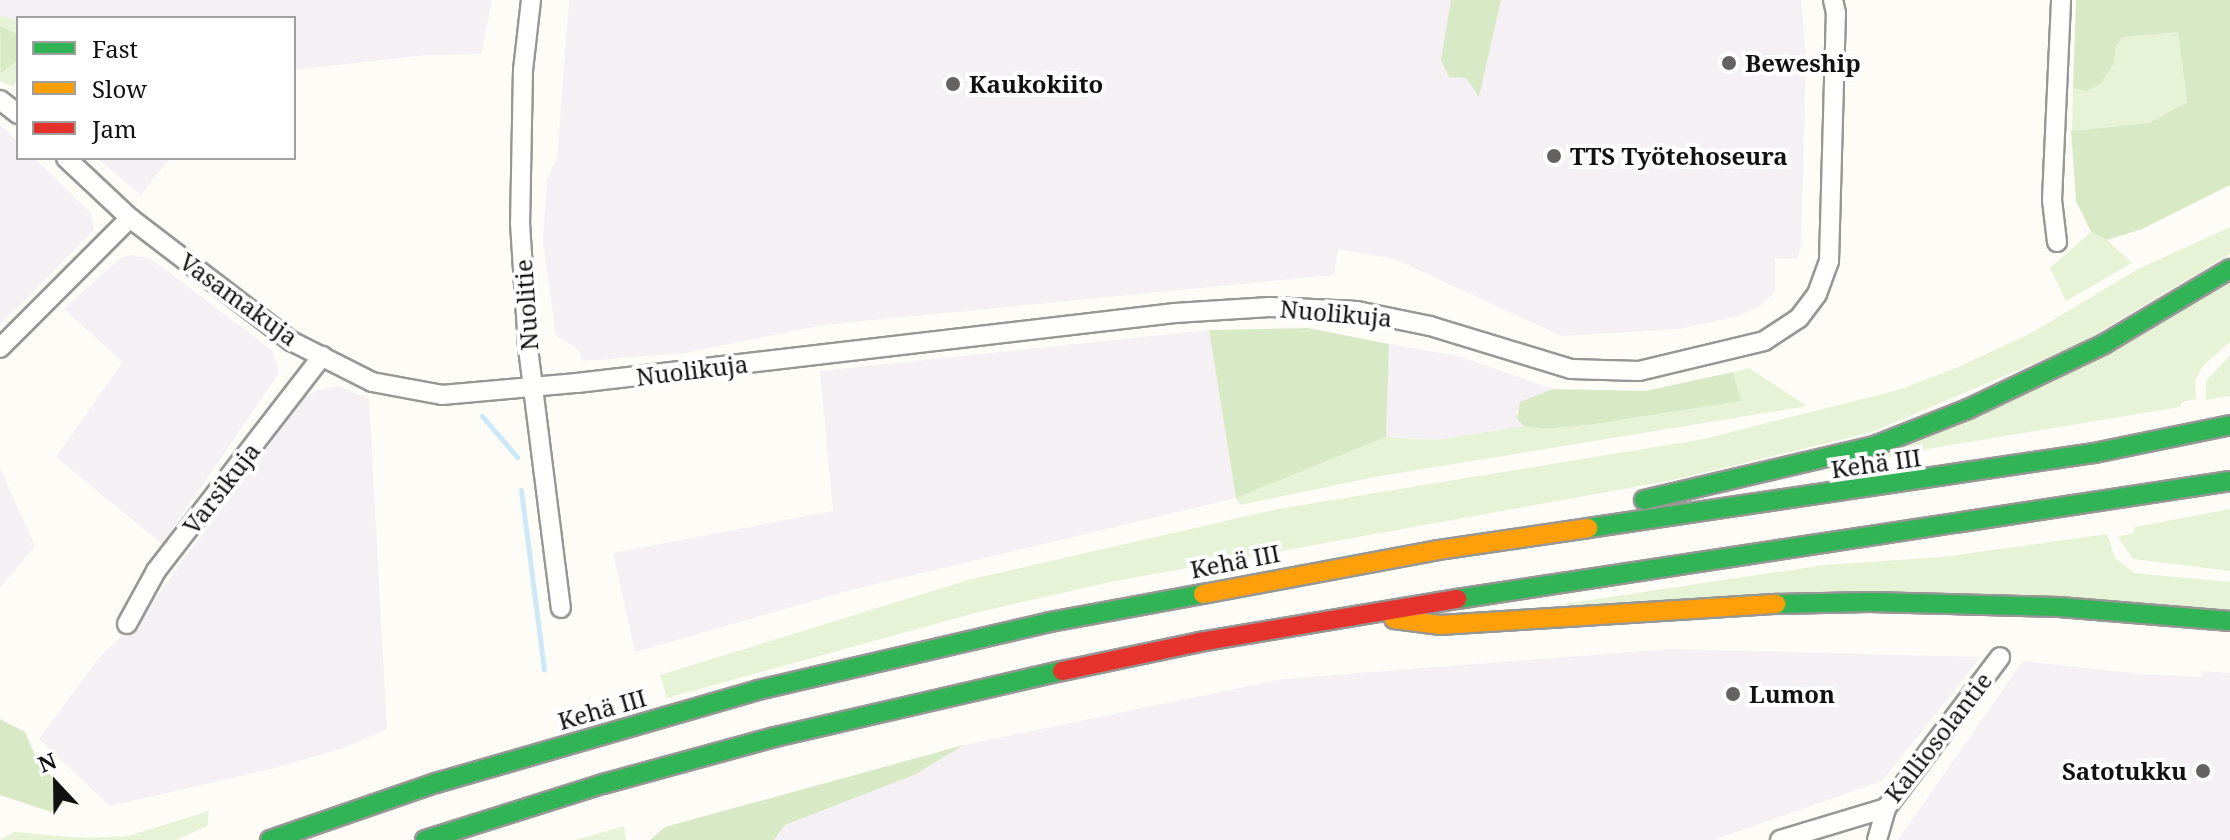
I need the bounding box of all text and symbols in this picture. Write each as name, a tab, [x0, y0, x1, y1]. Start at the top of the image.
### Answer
legend	[16, 16, 296, 160]
text: Fast	[92, 32, 138, 65]
place label: Beweship	[1745, 49, 1861, 77]
marker: Beweship	[1720, 54, 1738, 72]
place label: Kaukokiito	[969, 70, 1103, 98]
text: Slow	[92, 72, 147, 105]
marker: Kaukokiito	[944, 75, 962, 93]
text: Jam	[92, 112, 137, 145]
place label: TTS Työtehoseura	[1570, 142, 1788, 170]
marker: TTS Työtehoseura	[1545, 147, 1563, 165]
street label: Vasamakuja	[174, 247, 304, 351]
street label: Nuolitie	[508, 258, 544, 352]
street label: Nuolikuja	[1279, 294, 1393, 332]
street label: Nuolikuja	[634, 349, 750, 391]
street label: Varsikuja	[176, 437, 266, 539]
street label: Kehä III	[1829, 442, 1923, 484]
street label: Kehä III	[1188, 538, 1282, 584]
street label: Kalliosolantie	[1878, 666, 1998, 808]
place label: Lumon	[1749, 680, 1835, 708]
street label: Kehä III	[554, 683, 650, 735]
marker: Lumon	[1724, 685, 1742, 703]
north arrow	[16, 744, 96, 824]
text: N	[33, 745, 61, 779]
place label: Satotukku	[2062, 757, 2187, 785]
marker: Satotukku	[2194, 762, 2212, 780]

